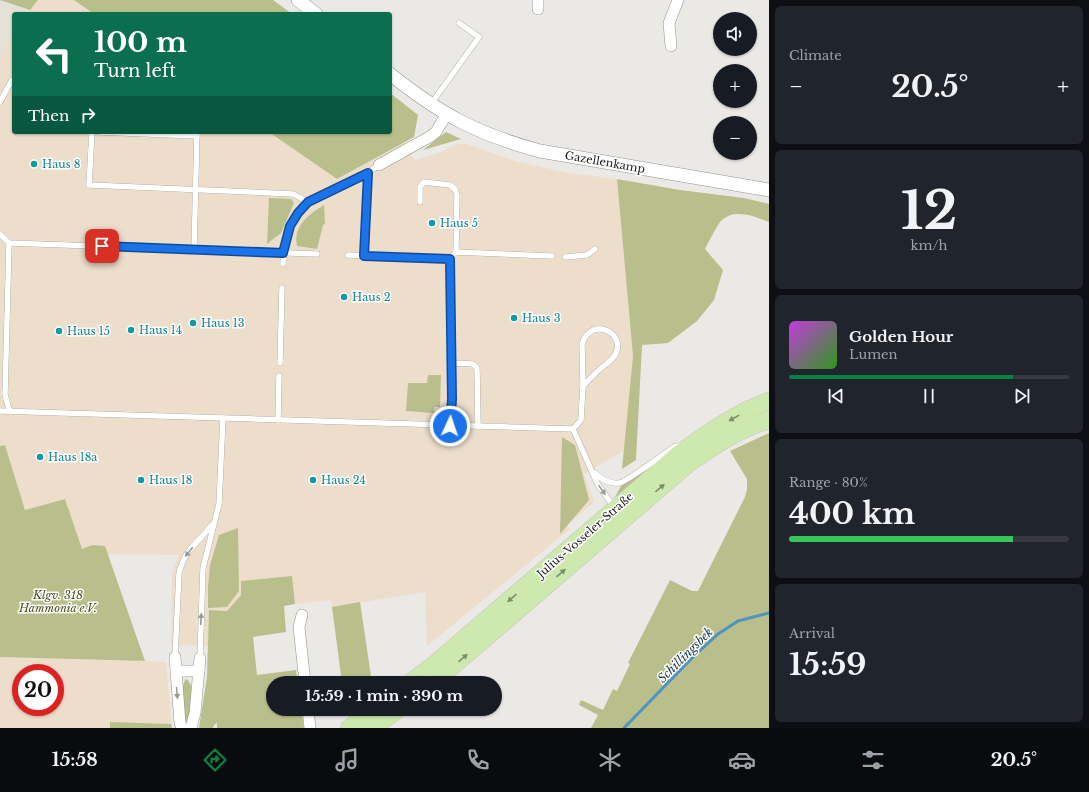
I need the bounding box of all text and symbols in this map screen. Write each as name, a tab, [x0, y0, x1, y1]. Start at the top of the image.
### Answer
map controls	[713, 12, 757, 160]
button: sound	[713, 12, 757, 56]
text: 100 m	[94, 25, 187, 60]
icon: left	[28, 28, 80, 80]
text: Climate	[789, 47, 842, 64]
text: Turn left	[94, 60, 176, 82]
button: +	[713, 64, 757, 108]
text: 20.5°	[891, 68, 969, 105]
text: −	[789, 73, 803, 100]
text: +	[1057, 73, 1069, 100]
icon: right	[77, 104, 99, 126]
text: Then	[28, 106, 69, 125]
button: −	[713, 116, 757, 160]
street label: Gazellenkamp	[564, 148, 646, 176]
place label: Haus 8	[42, 157, 80, 171]
marker: Haus 8	[29, 159, 39, 169]
text: 12	[901, 179, 957, 243]
place label: Haus 5	[440, 216, 478, 230]
marker: Haus 5	[427, 218, 437, 228]
pin	[85, 229, 119, 263]
icon: arrive	[91, 235, 113, 257]
text: km/h	[911, 237, 947, 254]
place label: Haus 2	[352, 290, 391, 304]
marker: Haus 2	[339, 292, 349, 302]
place label: Haus 3	[522, 311, 561, 325]
marker: Haus 3	[509, 313, 519, 323]
place label: Haus 13	[201, 316, 245, 330]
marker: Haus 13	[188, 318, 198, 328]
place label: Haus 14	[139, 323, 182, 337]
place label: Haus 15	[67, 324, 110, 338]
marker: Haus 14	[126, 325, 136, 335]
marker: Haus 15	[54, 326, 64, 336]
text: Golden Hour	[849, 327, 953, 346]
text: Lumen	[849, 346, 898, 363]
icon: previous	[825, 385, 847, 407]
icon: pause	[918, 385, 940, 407]
icon: next	[1011, 385, 1033, 407]
position arrow	[429, 405, 471, 447]
one-way arrow	[728, 415, 740, 421]
place label: Haus 18a	[48, 450, 98, 464]
marker: Haus 18a	[35, 452, 45, 462]
place label: Haus 18	[149, 473, 192, 487]
place label: Haus 24	[321, 473, 366, 487]
text: Range · 80%	[789, 474, 868, 491]
marker: Haus 18	[136, 475, 146, 485]
marker: Haus 24	[308, 475, 318, 485]
one-way arrow	[654, 483, 665, 492]
one-way arrow	[598, 485, 606, 495]
street label: Julius-Vosseler-Straße	[532, 489, 636, 582]
text: 400 km	[789, 495, 915, 532]
one-way arrow	[185, 546, 194, 557]
one-way arrow	[556, 568, 566, 577]
park label: Klgv. 318 Hammonia e.V.	[18, 588, 97, 615]
one-way arrow	[506, 593, 517, 602]
one-way arrow	[198, 612, 204, 625]
water label: Schillingsbek	[654, 624, 716, 686]
text: Arrival	[789, 625, 835, 642]
text: 15:59	[789, 646, 867, 683]
one-way arrow	[458, 653, 468, 662]
speed limit sign: 20	[12, 664, 64, 716]
text: 15:59 · 1 min · 390 m	[305, 686, 463, 705]
one-way arrow	[174, 687, 181, 699]
icon: directions	[201, 746, 229, 774]
icon: music	[333, 746, 361, 774]
icon: phone	[464, 746, 492, 774]
icon: climate	[596, 746, 624, 774]
icon: car	[728, 746, 756, 774]
icon: filters	[859, 746, 887, 774]
text: 15:58	[52, 749, 98, 771]
text: 20.5°	[991, 749, 1037, 771]

